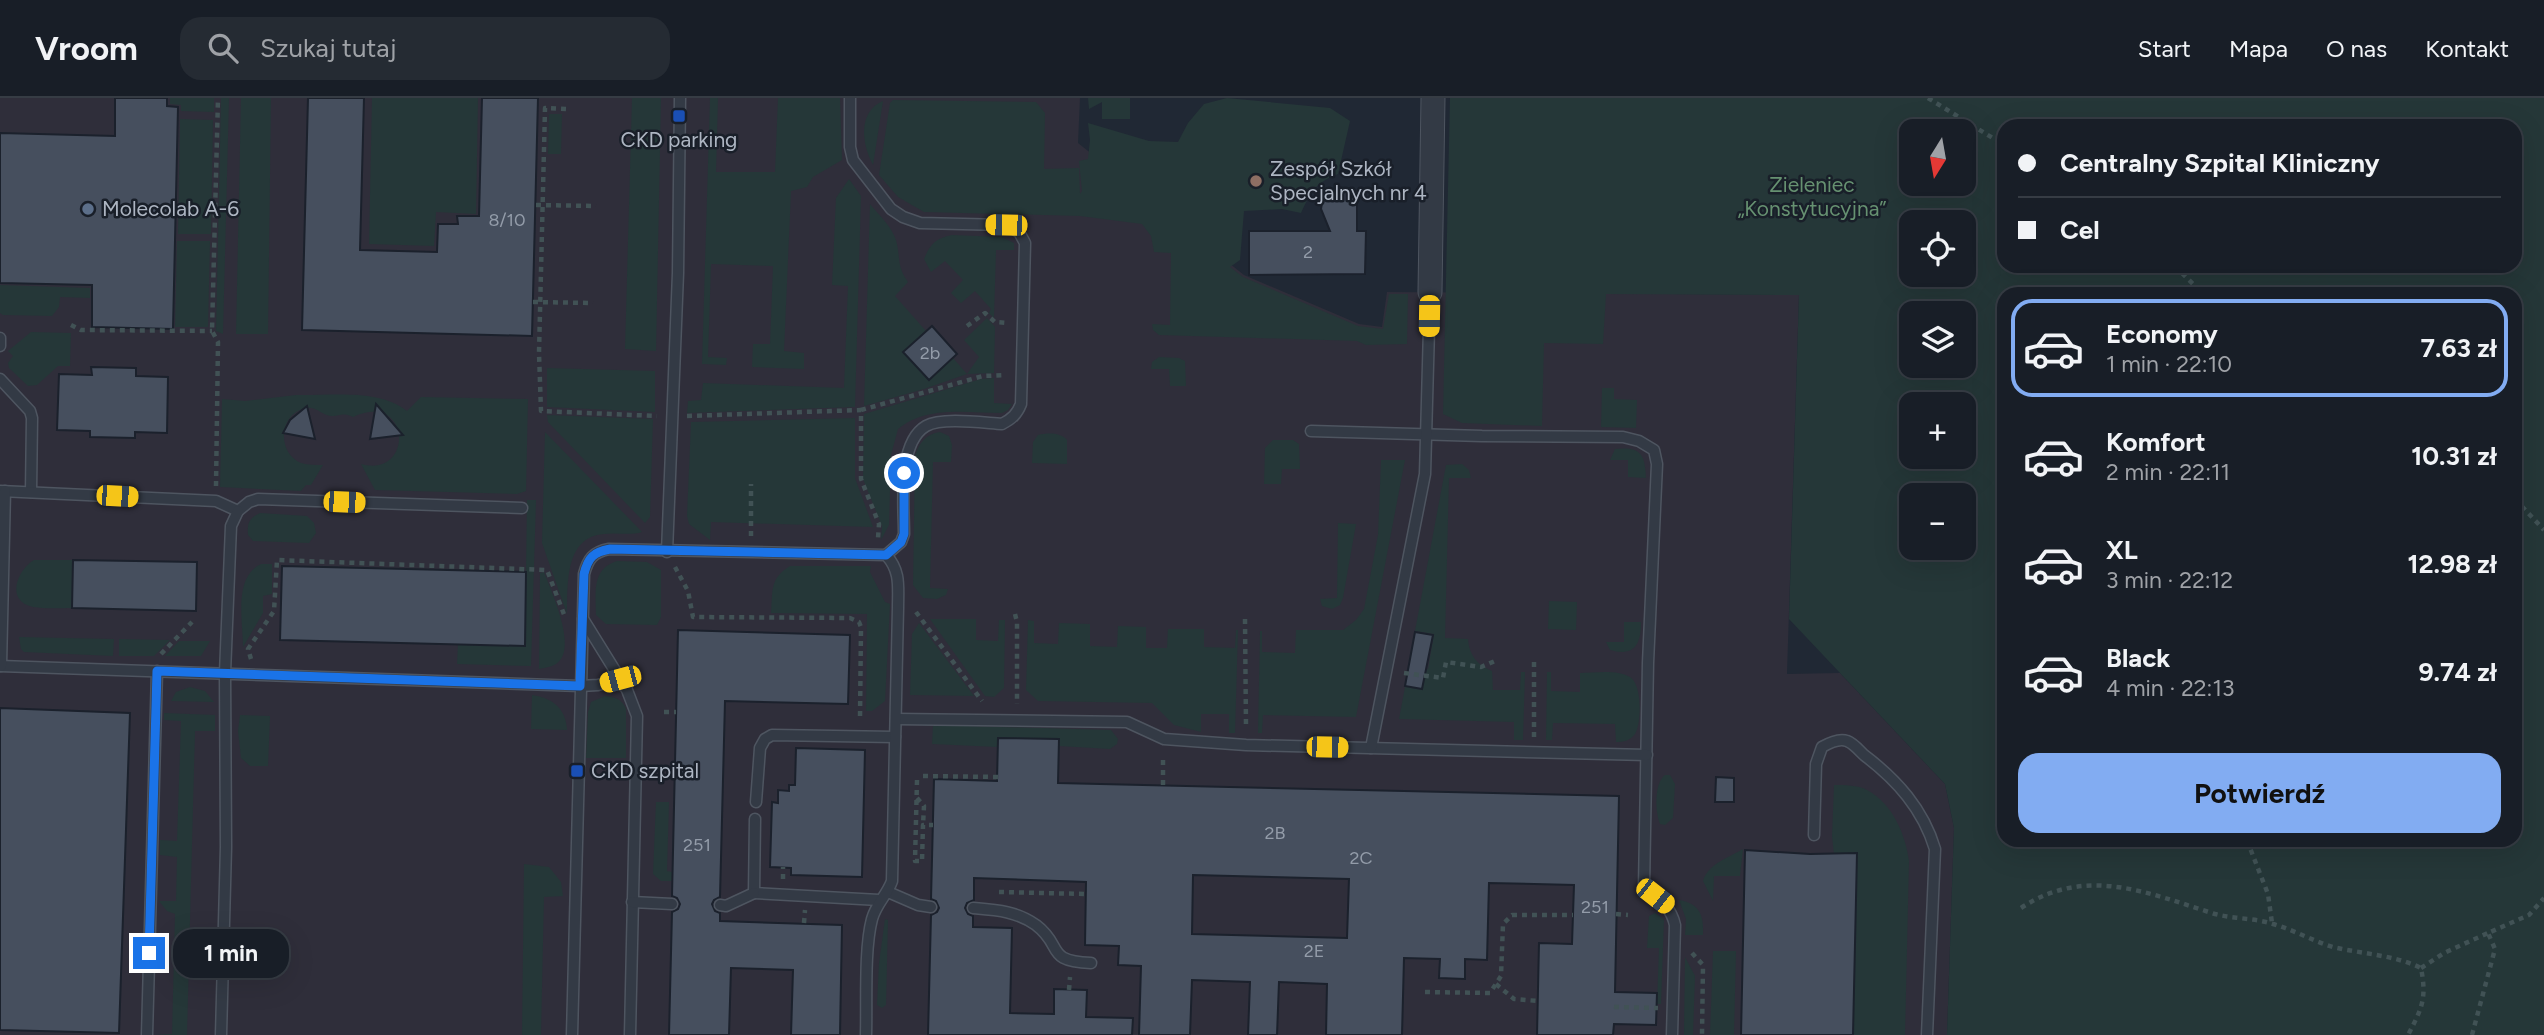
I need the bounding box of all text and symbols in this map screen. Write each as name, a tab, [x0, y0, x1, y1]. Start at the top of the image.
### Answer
search box	[180, 17, 670, 80]
text: Vroom	[35, 29, 138, 68]
icon: search	[204, 29, 242, 67]
text: Szukaj tutaj	[260, 32, 396, 64]
text: Start	[2138, 34, 2191, 63]
text: Mapa	[2229, 34, 2288, 63]
text: O nas	[2326, 34, 2387, 63]
text: Kontakt	[2425, 34, 2509, 63]
marker: CKD parking	[671, 108, 687, 124]
north arrow	[1899, 119, 1976, 196]
map controls	[1899, 119, 1976, 560]
place label: CKD parking	[621, 127, 737, 152]
text: Centralny Szpital Kliniczny	[2060, 147, 2380, 179]
place label: Zespół Szkół Specjalnych nr 4	[1270, 156, 1427, 205]
park label: Zieleniec „Konstytucyjna”	[1738, 172, 1886, 221]
marker: Zespół Szkół Specjalnych nr 4	[1248, 173, 1264, 189]
place label: Molecolab A-6	[102, 196, 239, 221]
marker: Molecolab A-6	[80, 201, 96, 217]
house number: 8/10	[488, 209, 526, 231]
button: locate	[1899, 210, 1976, 287]
car	[985, 214, 1028, 236]
text: Cel	[2060, 214, 2100, 246]
house number: 2	[1303, 241, 1313, 263]
car	[1419, 295, 1440, 337]
button: layers	[1899, 301, 1976, 378]
icon: car	[2022, 317, 2085, 380]
text: Economy	[2106, 318, 2218, 350]
text: 7.63 zł	[2421, 332, 2497, 364]
house number: 2b	[920, 342, 940, 364]
text: 1 min · 22:10	[2106, 350, 2232, 378]
button: +	[1899, 392, 1976, 469]
icon: car	[2022, 425, 2085, 488]
text: Komfort	[2106, 426, 2206, 458]
text: 10.31 zł	[2411, 440, 2497, 472]
route start	[888, 457, 920, 489]
text: 2 min · 22:11	[2106, 458, 2230, 486]
button: −	[1899, 483, 1976, 560]
car	[96, 484, 139, 508]
car	[323, 491, 366, 513]
icon: car	[2022, 533, 2085, 596]
text: XL	[2106, 534, 2138, 566]
text: 12.98 zł	[2408, 548, 2497, 580]
text: 3 min · 22:12	[2106, 566, 2233, 594]
icon: car	[2022, 641, 2085, 704]
text: Black	[2106, 642, 2170, 674]
text: 9.74 zł	[2419, 656, 2497, 688]
car	[597, 663, 644, 695]
text: 4 min · 22:13	[2106, 674, 2234, 702]
car	[1306, 736, 1349, 758]
button: Potwierdź	[2018, 753, 2501, 833]
place label: CKD szpital	[591, 758, 699, 783]
marker: CKD szpital	[569, 763, 585, 779]
house number: 2B	[1264, 822, 1286, 844]
house number: 251	[683, 834, 711, 856]
house number: 2C	[1349, 847, 1373, 869]
car	[1632, 875, 1679, 917]
house number: 251	[1581, 896, 1609, 918]
callout: 1 min	[174, 928, 289, 978]
route end	[133, 937, 165, 969]
text: 1 min	[204, 939, 258, 967]
house number: 2E	[1304, 940, 1324, 962]

